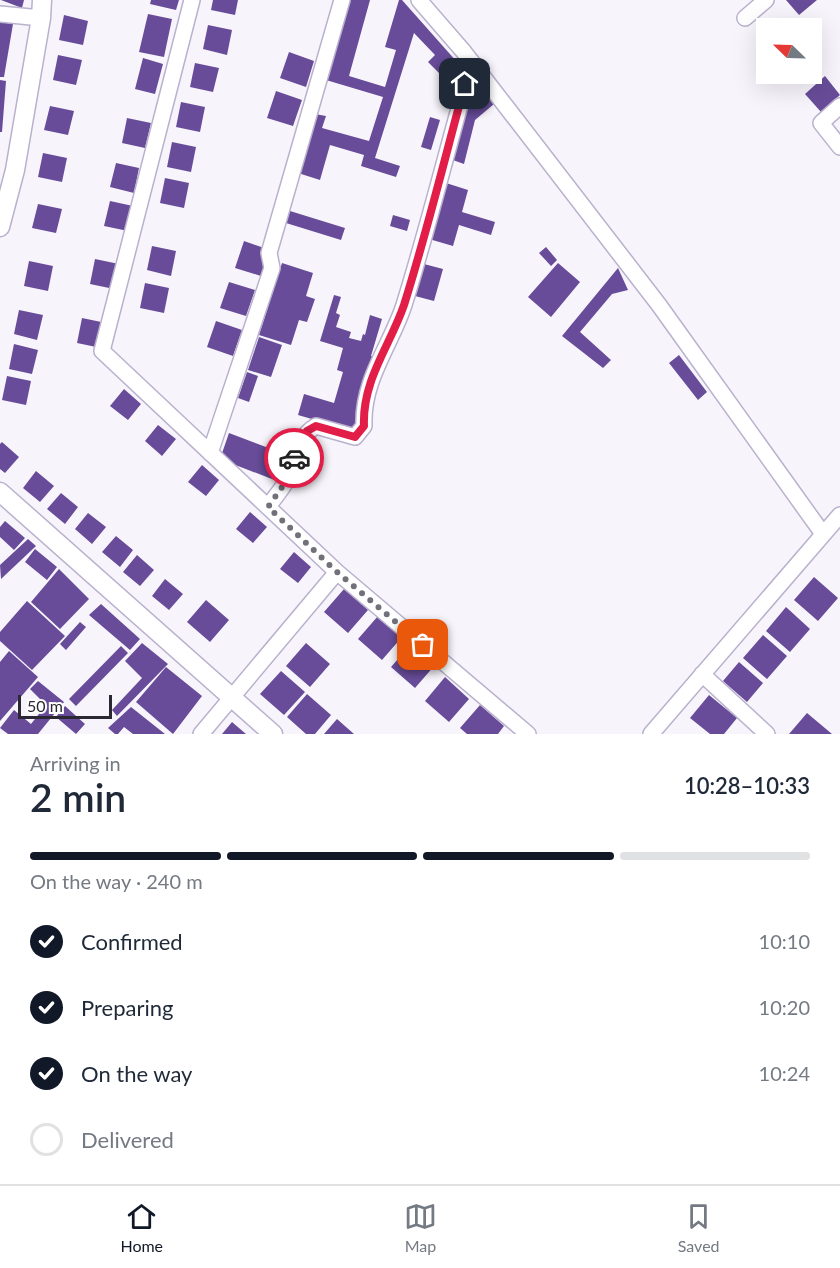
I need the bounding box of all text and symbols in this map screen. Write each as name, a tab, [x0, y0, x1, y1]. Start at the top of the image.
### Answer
north arrow	[756, 18, 822, 84]
map controls	[756, 18, 822, 84]
pin	[439, 58, 490, 109]
icon: home	[448, 67, 481, 100]
courier	[264, 428, 324, 488]
icon: car	[278, 442, 311, 475]
pin	[397, 619, 448, 670]
icon: bag	[406, 628, 439, 661]
scale bar	[18, 692, 112, 720]
text: 50 m	[27, 696, 63, 715]
text: Arriving in	[30, 751, 121, 775]
text: 10:28–10:33	[684, 772, 810, 799]
text: 2 min	[30, 774, 126, 820]
text: On the way · 240 m	[30, 869, 203, 893]
icon: check	[30, 925, 63, 958]
text: Confirmed	[81, 928, 183, 955]
text: 10:10	[759, 929, 810, 953]
icon: check	[30, 991, 63, 1024]
text: Preparing	[81, 994, 173, 1021]
text: 10:20	[759, 995, 810, 1019]
icon: check	[30, 1057, 63, 1090]
text: On the way	[81, 1060, 192, 1087]
text: 10:24	[759, 1061, 810, 1085]
text: Delivered	[81, 1126, 174, 1153]
tab: Home	[120, 1200, 163, 1255]
tab: Map	[404, 1200, 437, 1255]
tab: Saved	[678, 1200, 720, 1255]

